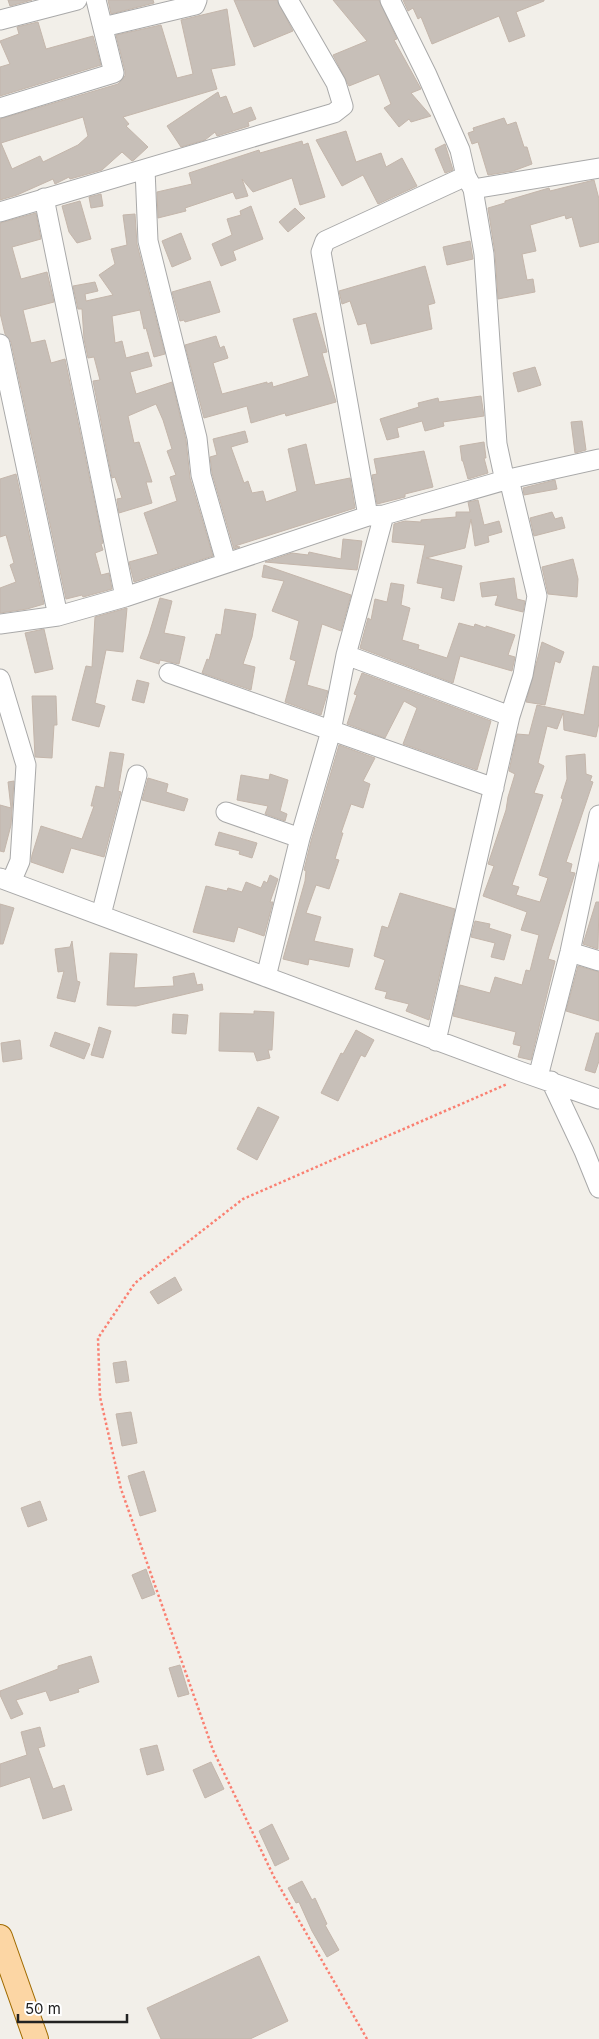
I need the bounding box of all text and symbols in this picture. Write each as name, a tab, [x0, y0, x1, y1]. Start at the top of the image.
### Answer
scale bar	[18, 1992, 126, 2024]
text: 50 m	[25, 1999, 61, 2018]

